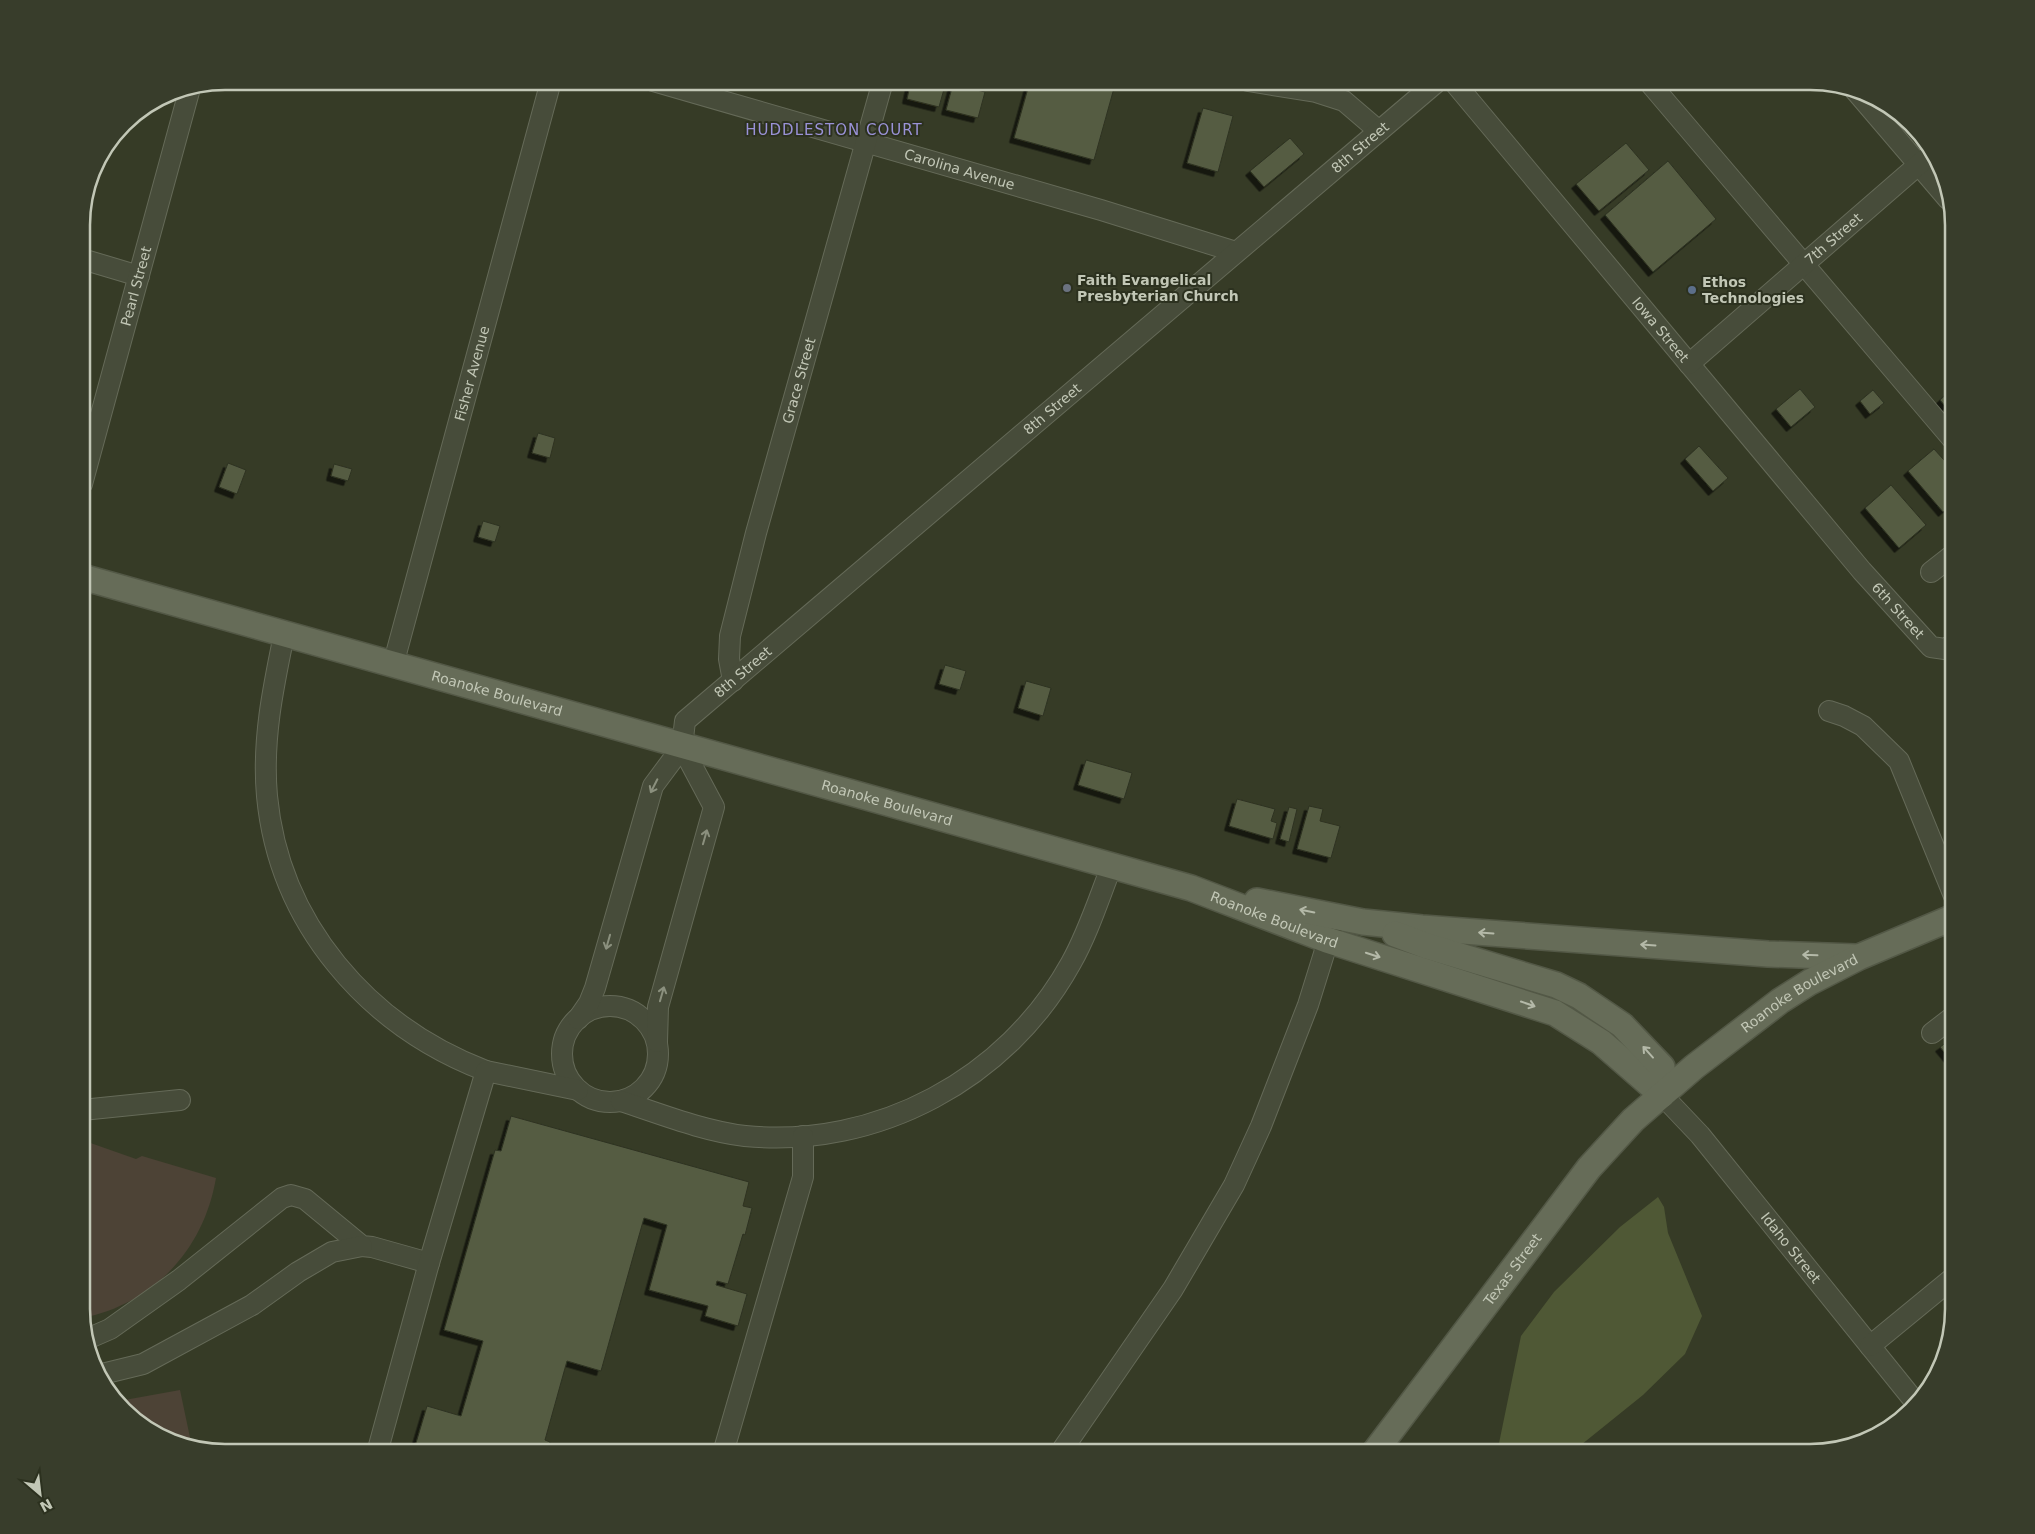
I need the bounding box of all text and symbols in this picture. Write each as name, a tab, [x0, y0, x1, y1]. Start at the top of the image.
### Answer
street label: 8th Street	[1328, 118, 1392, 176]
district label: HUDDLESTON COURT	[745, 121, 923, 139]
street label: Carolina Avenue	[902, 146, 1017, 193]
street label: 7th Street	[1801, 209, 1865, 268]
street label: Pearl Street	[117, 244, 155, 328]
place label: Faith Evangelical Presbyterian Church	[1077, 272, 1239, 304]
place label: Ethos Technologies	[1702, 274, 1804, 306]
marker: Faith Evangelical Presbyterian Church	[1061, 282, 1073, 294]
marker: Ethos Technologies	[1686, 284, 1698, 296]
street label: Iowa Street	[1629, 294, 1693, 366]
street label: Fisher Avenue	[451, 324, 492, 423]
street label: Grace Street	[779, 335, 819, 425]
street label: 8th Street	[1020, 380, 1084, 438]
street label: 6th Street	[1869, 579, 1928, 643]
street label: 8th Street	[711, 643, 775, 701]
street label: Roanoke Boulevard	[430, 667, 564, 719]
street label: Roanoke Boulevard	[820, 777, 954, 829]
one-way arrow	[649, 778, 658, 793]
one-way arrow	[701, 830, 711, 846]
street label: Roanoke Boulevard	[1208, 888, 1340, 951]
one-way arrow	[1300, 905, 1316, 915]
one-way arrow	[1478, 928, 1494, 937]
one-way arrow	[603, 933, 613, 949]
one-way arrow	[1640, 940, 1656, 949]
one-way arrow	[1365, 951, 1381, 961]
street label: Roanoke Boulevard	[1738, 951, 1861, 1036]
one-way arrow	[1802, 951, 1818, 960]
one-way arrow	[658, 986, 667, 1002]
one-way arrow	[1520, 1000, 1536, 1009]
one-way arrow	[1642, 1045, 1653, 1058]
street label: Idaho Street	[1758, 1209, 1824, 1287]
street label: Texas Street	[1480, 1230, 1545, 1309]
north arrow	[15, 1469, 65, 1519]
text: N	[37, 1496, 55, 1515]

